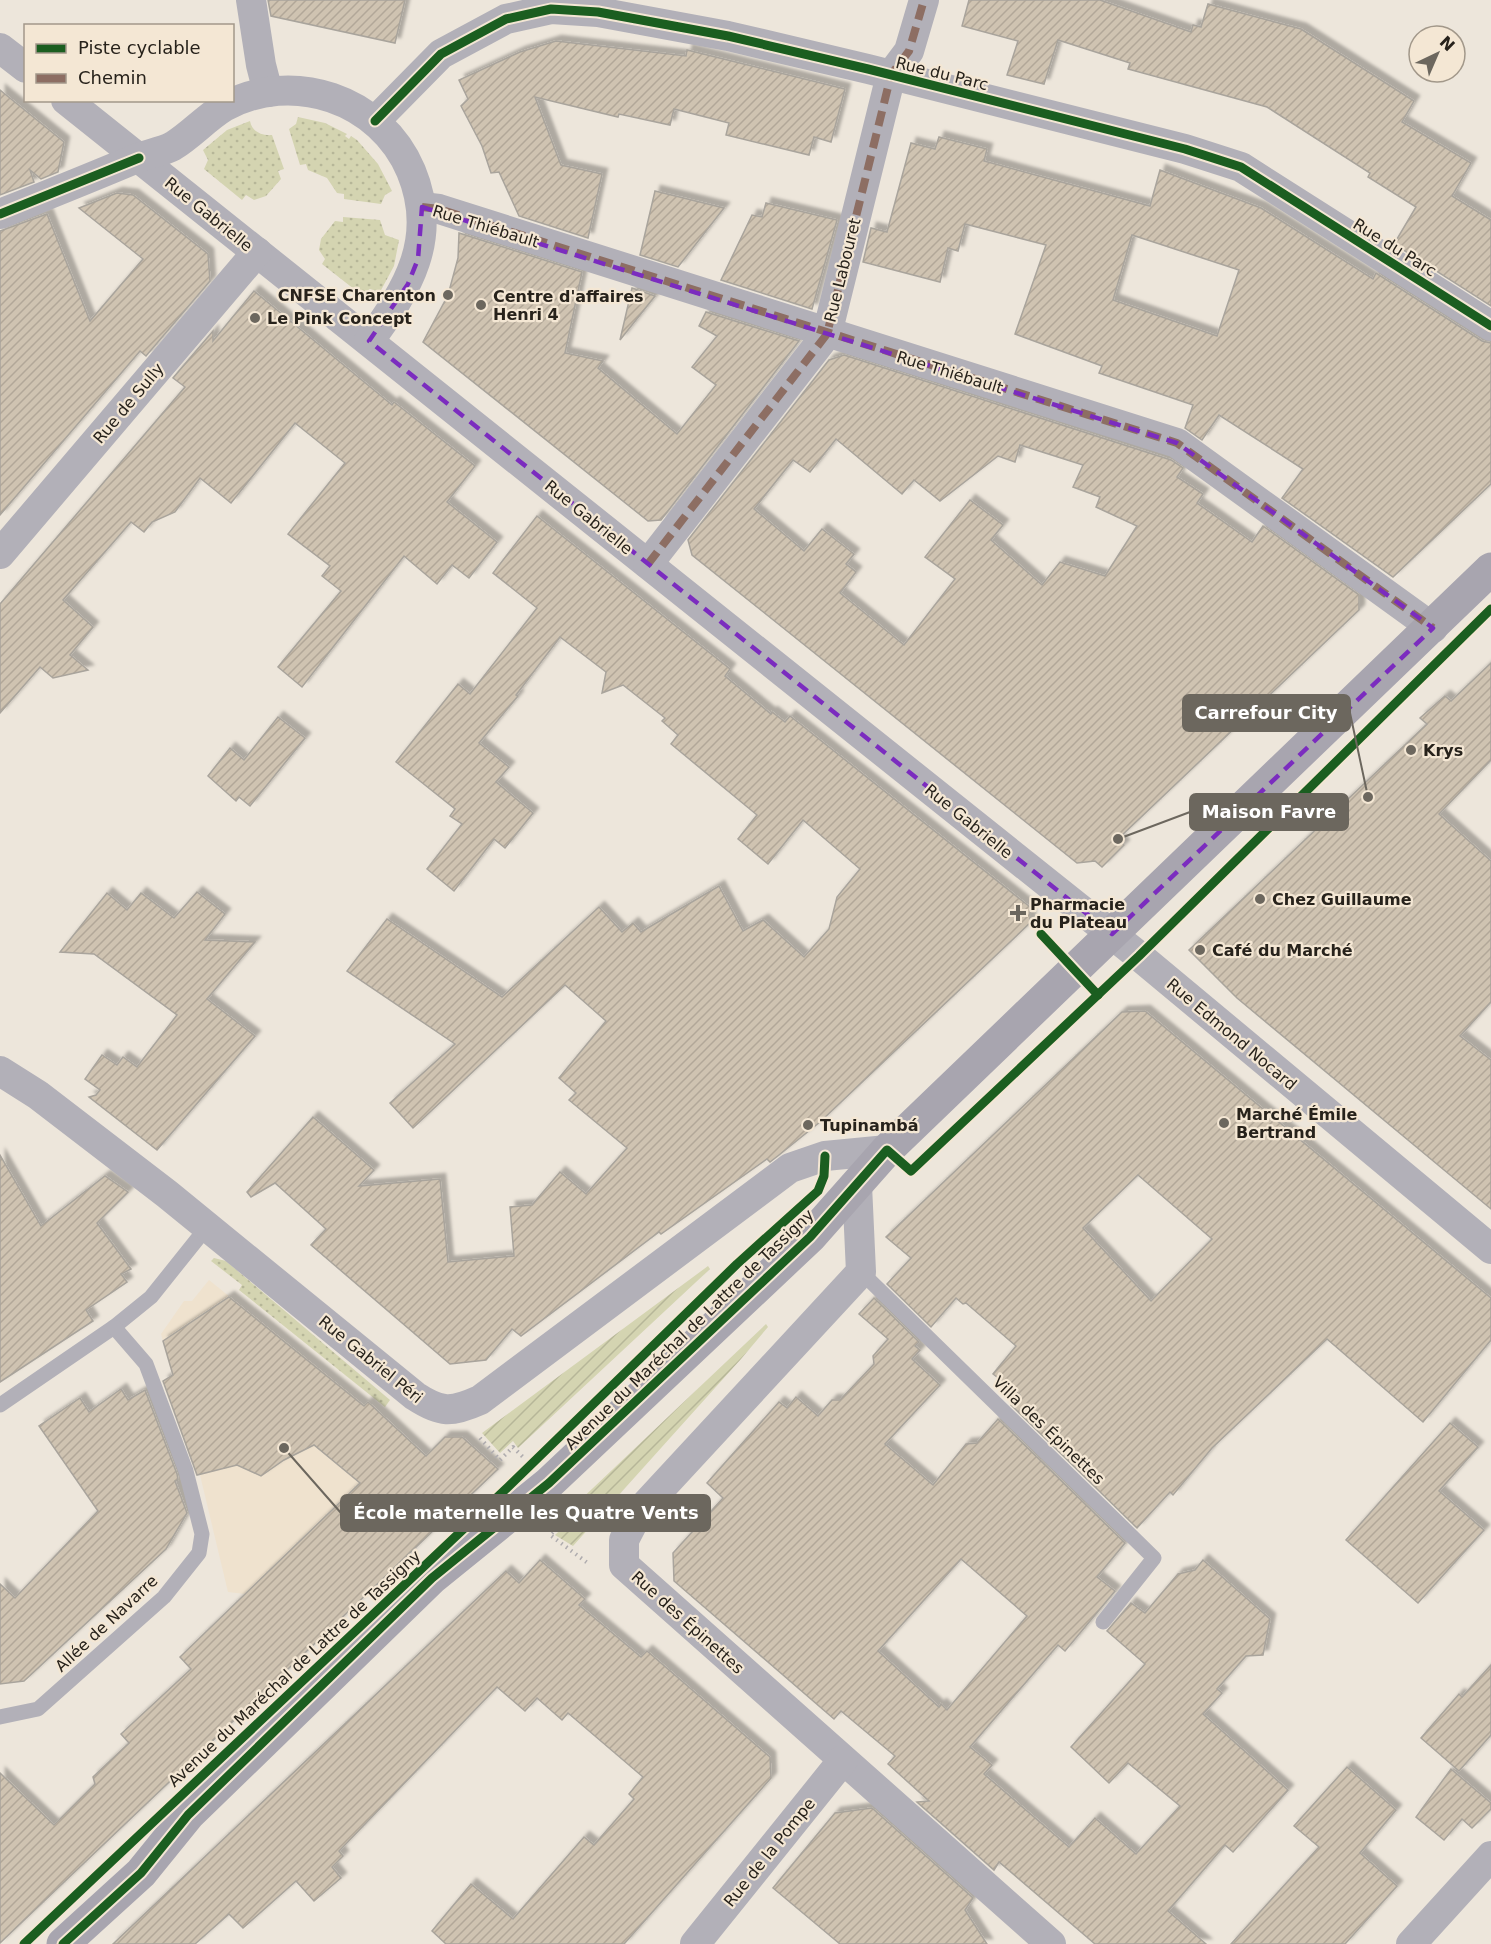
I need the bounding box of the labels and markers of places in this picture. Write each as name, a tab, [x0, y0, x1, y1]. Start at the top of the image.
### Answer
place label: CNFSE Charenton	[278, 286, 436, 305]
place label: Centre d'affaires Henri 4	[493, 287, 644, 324]
marker: CNFSE Charenton	[441, 288, 455, 302]
marker: Centre d'affaires Henri 4	[474, 298, 488, 312]
place label: Le Pink Concept	[267, 309, 412, 328]
marker: Le Pink Concept	[248, 311, 262, 325]
callout: Carrefour City	[1183, 695, 1350, 731]
place label: Krys	[1423, 741, 1463, 760]
marker: Krys	[1404, 743, 1418, 757]
callout: Maison Favre	[1190, 794, 1348, 830]
place label: Chez Guillaume	[1272, 890, 1412, 909]
marker: Chez Guillaume	[1253, 892, 1267, 906]
place label: Pharmacie du Plateau	[1030, 895, 1127, 932]
marker: Pharmacie du Plateau	[1011, 906, 1025, 920]
place label: Café du Marché	[1212, 941, 1353, 960]
marker: Café du Marché	[1193, 943, 1207, 957]
place label: Marché Émile Bertrand	[1236, 1105, 1357, 1142]
place label: Tupinambá	[820, 1116, 919, 1135]
marker: Marché Émile Bertrand	[1217, 1116, 1231, 1130]
marker: Tupinambá	[801, 1118, 815, 1132]
callout: École maternelle les Quatre Vents	[341, 1495, 710, 1531]

